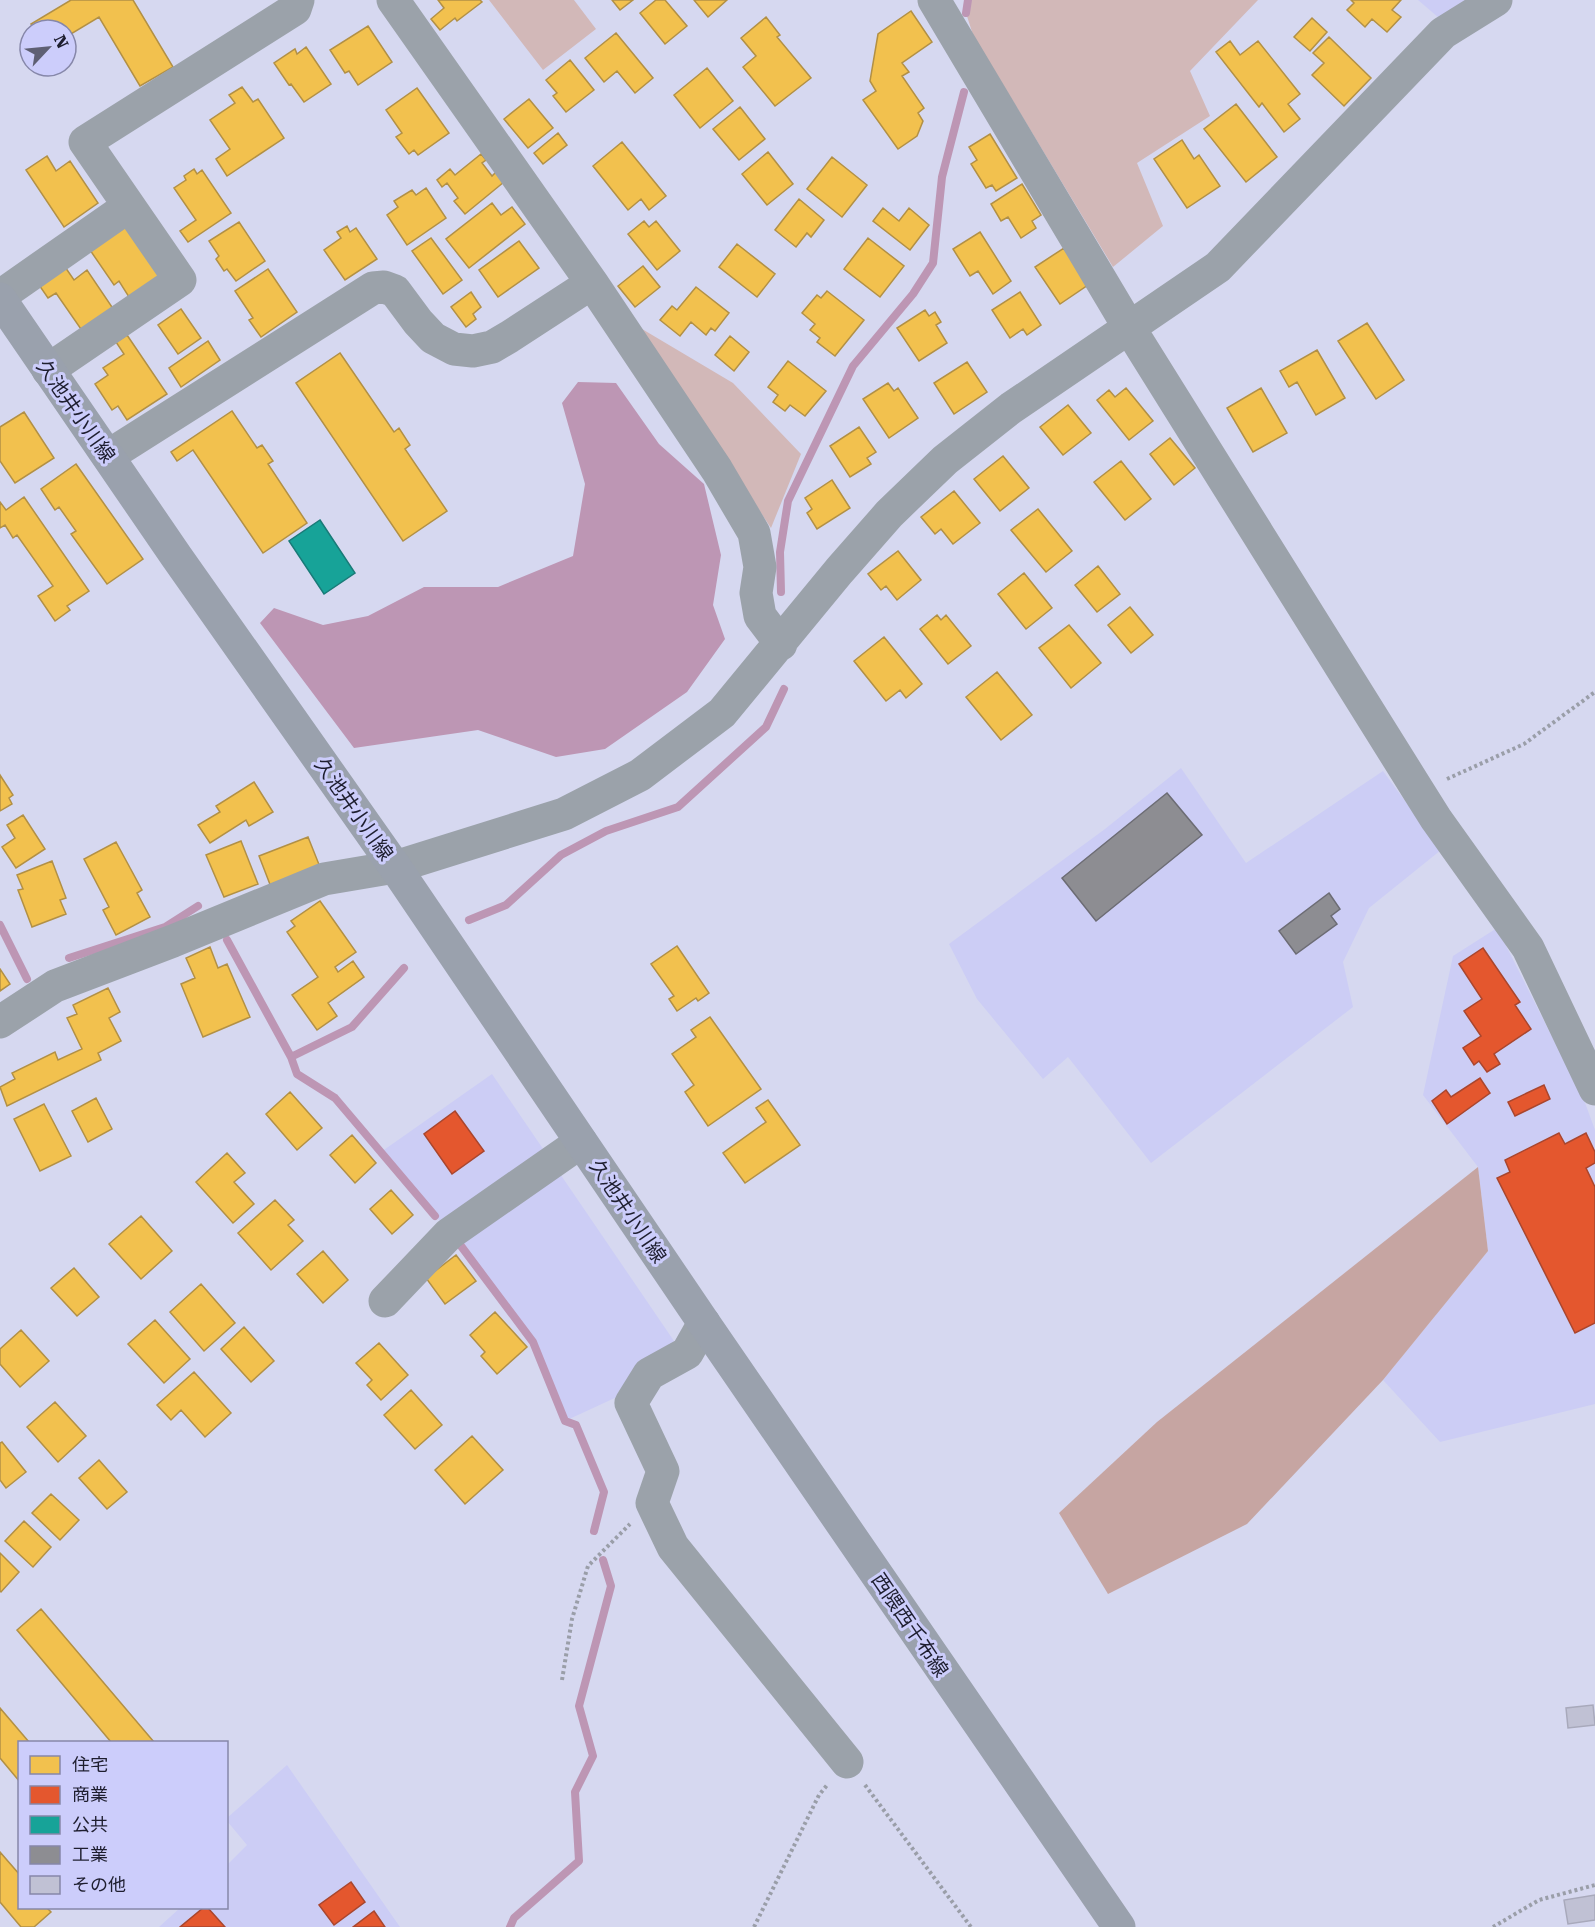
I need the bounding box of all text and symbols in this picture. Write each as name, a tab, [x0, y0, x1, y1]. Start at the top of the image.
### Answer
north arrow	[18, 18, 78, 78]
text: N	[50, 32, 72, 51]
street label: 久池井小川線	[32, 355, 120, 467]
street label: 久池井小川線	[310, 753, 398, 865]
street label: 久池井小川線	[584, 1155, 672, 1267]
street label: 西隈西千布線	[866, 1569, 954, 1681]
legend	[18, 1741, 228, 1909]
text: 住宅	[72, 1754, 108, 1775]
text: 商業	[72, 1784, 108, 1805]
text: 公共	[72, 1814, 108, 1835]
text: 工業	[72, 1844, 108, 1865]
text: その他	[72, 1874, 126, 1895]

